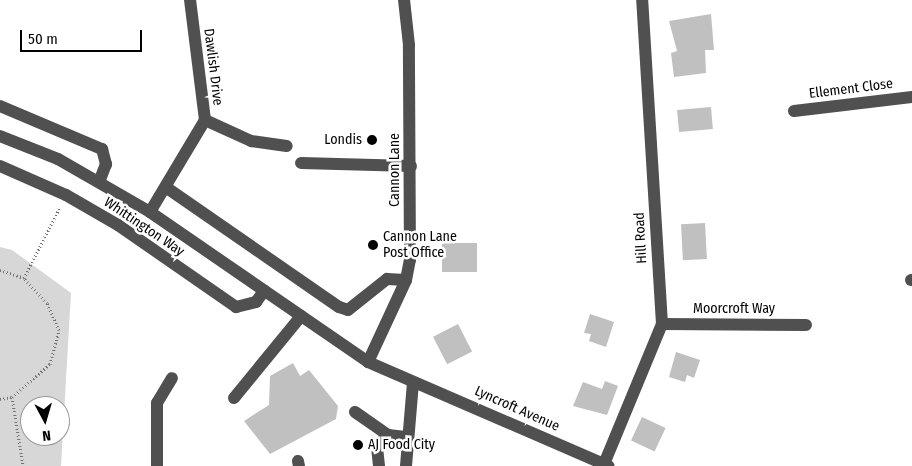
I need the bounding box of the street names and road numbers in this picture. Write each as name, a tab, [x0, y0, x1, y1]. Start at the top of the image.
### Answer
street label: Dawlish Drive	[200, 28, 226, 106]
street label: Ellement Close	[808, 76, 894, 102]
street label: Cannon Lane	[387, 133, 403, 207]
street label: Whittington Way	[101, 194, 187, 260]
street label: Hill Road	[631, 212, 651, 264]
street label: Moorcroft Way	[693, 301, 775, 317]
street label: Lyncroft Avenue	[472, 383, 562, 435]

